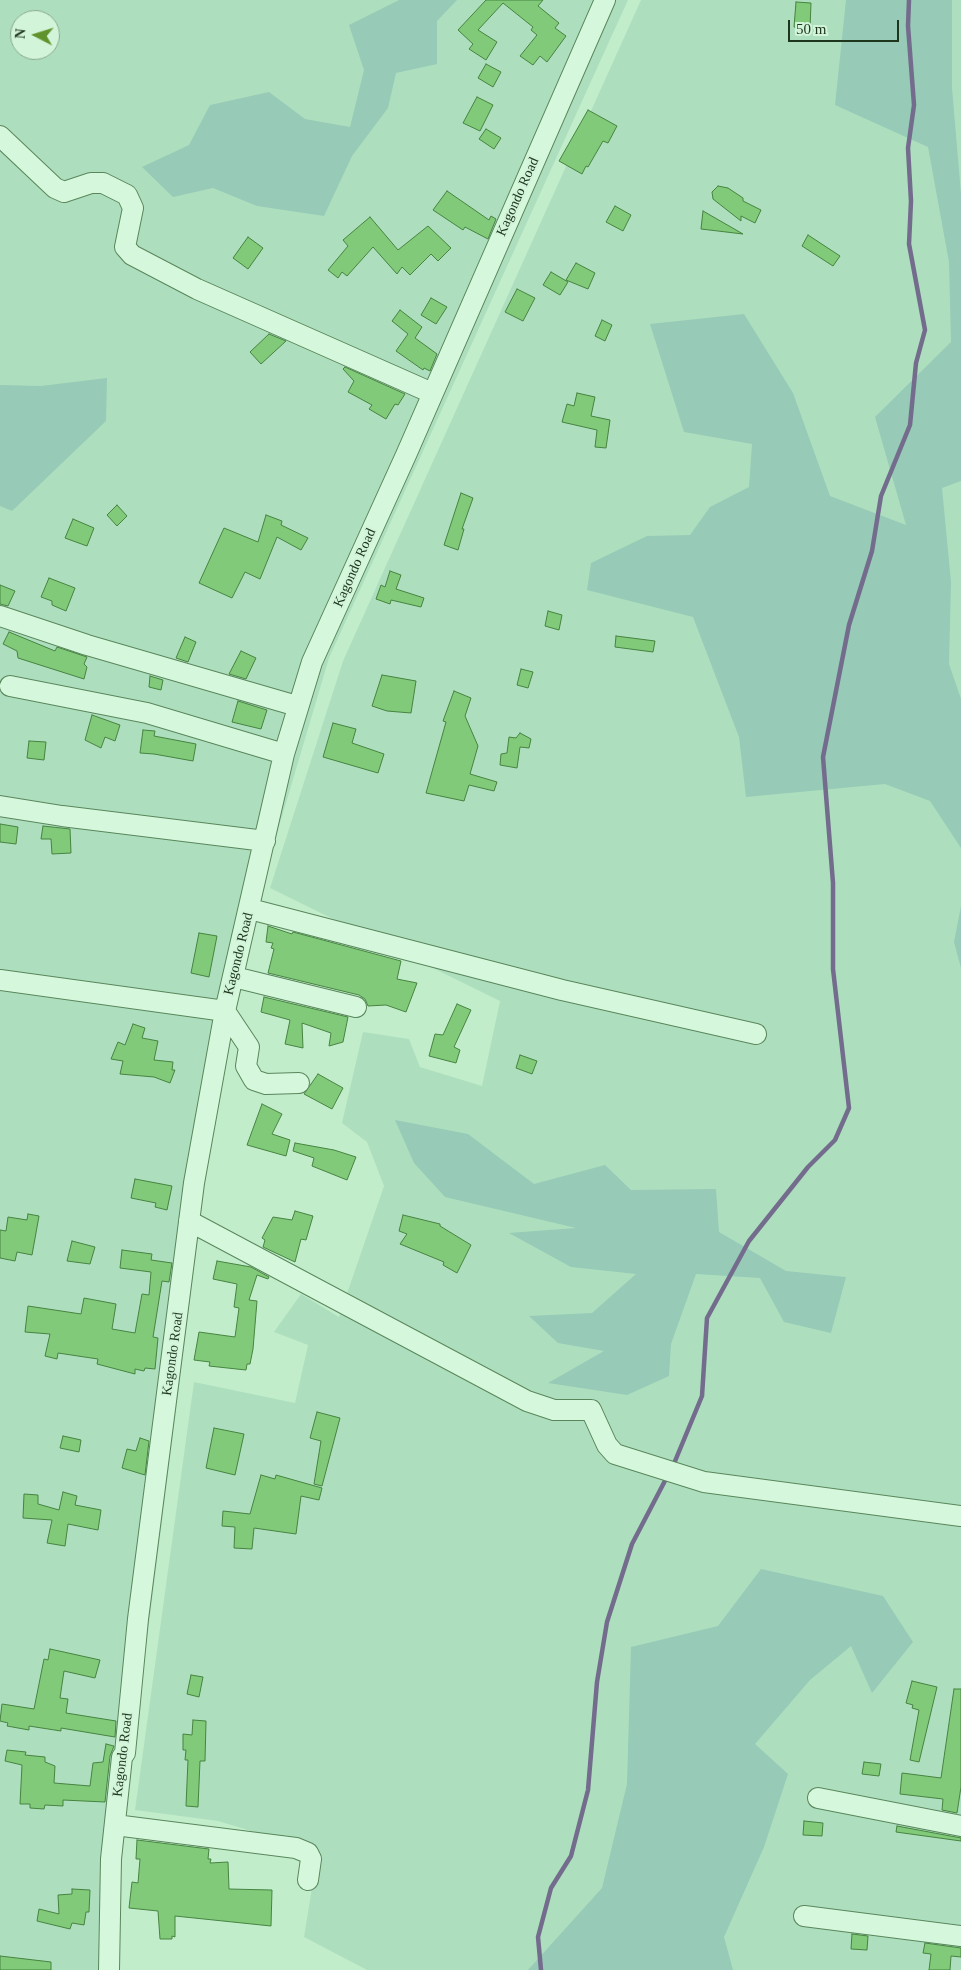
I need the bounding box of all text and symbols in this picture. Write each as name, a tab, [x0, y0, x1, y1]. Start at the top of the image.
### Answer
north arrow	[10, 10, 60, 60]
scale bar	[791, 10, 902, 42]
text: 50 m	[796, 21, 826, 37]
text: N	[13, 28, 28, 39]
street label: Kagondo Road	[493, 155, 543, 239]
street label: Kagondo Road	[330, 526, 380, 610]
street label: Kagondo Road	[221, 911, 257, 997]
street label: Kagondo Road	[159, 1311, 187, 1397]
street label: Kagondo Road	[110, 1712, 136, 1798]

